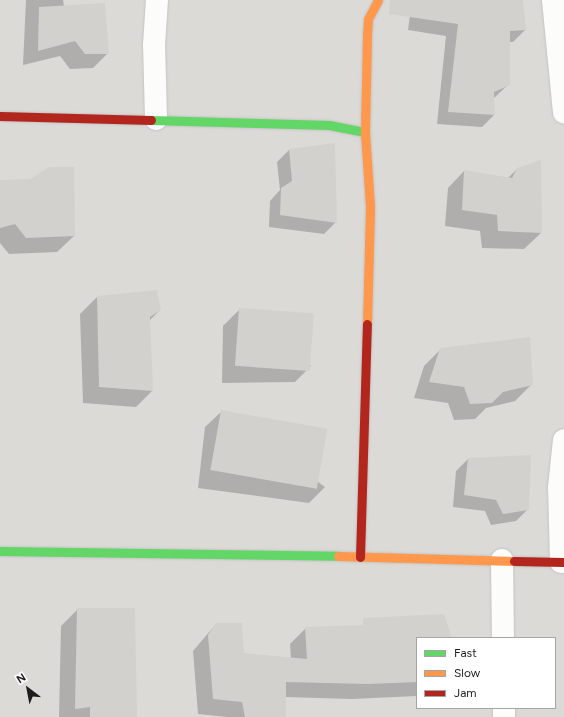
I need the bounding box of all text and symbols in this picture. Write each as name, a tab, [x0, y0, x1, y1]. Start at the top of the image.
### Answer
legend	[416, 637, 556, 709]
text: Fast	[454, 646, 477, 660]
text: Slow	[454, 666, 480, 680]
north arrow	[8, 669, 48, 709]
text: N	[14, 671, 28, 686]
text: Jam	[454, 686, 477, 700]

